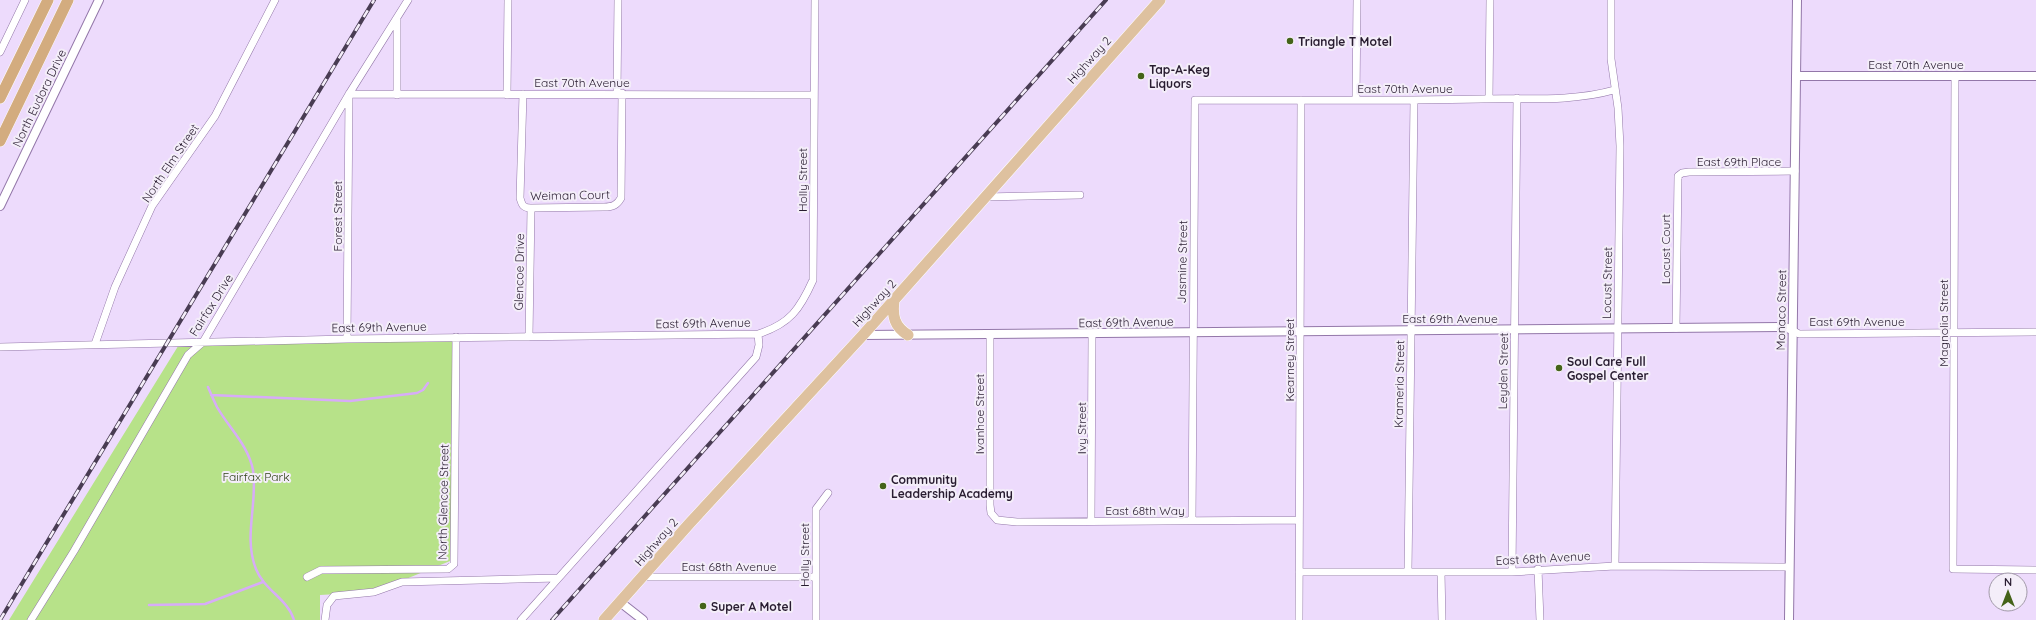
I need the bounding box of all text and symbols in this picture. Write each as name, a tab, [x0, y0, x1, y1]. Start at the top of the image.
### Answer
street label: Highway 2	[1064, 33, 1114, 87]
place label: Triangle T Motel	[1298, 34, 1392, 49]
marker: Triangle T Motel	[1285, 36, 1295, 46]
street label: North Eudora Drive	[9, 47, 69, 149]
street label: East 70th Avenue	[1868, 57, 1964, 72]
place label: Tap-A-Keg Liquors	[1149, 62, 1210, 91]
marker: Tap-A-Keg Liquors	[1136, 71, 1146, 81]
street label: East 70th Avenue	[534, 75, 630, 90]
street label: East 70th Avenue	[1357, 81, 1453, 96]
street label: North Elm Street	[138, 121, 202, 205]
street label: Holly Street	[795, 148, 810, 212]
street label: East 69th Place	[1697, 154, 1781, 169]
street label: Forest Street	[330, 181, 345, 251]
street label: Weiman Court	[530, 187, 610, 203]
street label: Locust Court	[1658, 214, 1673, 284]
street label: Jasmine Street	[1174, 220, 1190, 304]
street label: Glencoe Drive	[511, 233, 527, 311]
street label: Locust Street	[1599, 247, 1615, 319]
street label: Monaco Street	[1773, 269, 1789, 351]
street label: Fairfax Drive	[186, 271, 236, 339]
street label: Highway 2	[849, 276, 899, 330]
street label: Magnolia Street	[1936, 279, 1951, 367]
street label: East 69th Avenue	[1402, 311, 1498, 326]
street label: East 69th Avenue	[1078, 314, 1174, 330]
street label: East 69th Avenue	[1809, 314, 1905, 329]
street label: East 69th Avenue	[655, 315, 751, 331]
street label: Kearney Street	[1282, 318, 1297, 402]
street label: East 69th Avenue	[331, 319, 427, 335]
street label: Leyden Street	[1495, 332, 1511, 410]
street label: Krameria Street	[1391, 340, 1407, 428]
place label: Soul Care Full Gospel Center	[1567, 354, 1649, 383]
marker: Soul Care Full Gospel Center	[1554, 363, 1564, 373]
street label: Ivanhoe Street	[972, 374, 987, 454]
street label: Ivy Street	[1074, 402, 1089, 454]
street label: North Glencoe Street	[434, 444, 452, 560]
park label: Fairfax Park	[222, 469, 290, 484]
place label: Community Leadership Academy	[891, 472, 1013, 501]
marker: Community Leadership Academy	[878, 481, 888, 491]
street label: East 68th Way	[1105, 503, 1185, 518]
street label: Highway 2	[631, 515, 681, 569]
street label: Holly Street	[797, 523, 812, 587]
street label: East 68th Avenue	[1495, 548, 1591, 568]
street label: East 68th Avenue	[681, 559, 777, 574]
north arrow	[1988, 572, 2028, 612]
text: N	[2004, 575, 2012, 589]
place label: Super A Motel	[711, 599, 792, 614]
marker: Super A Motel	[698, 601, 708, 611]

